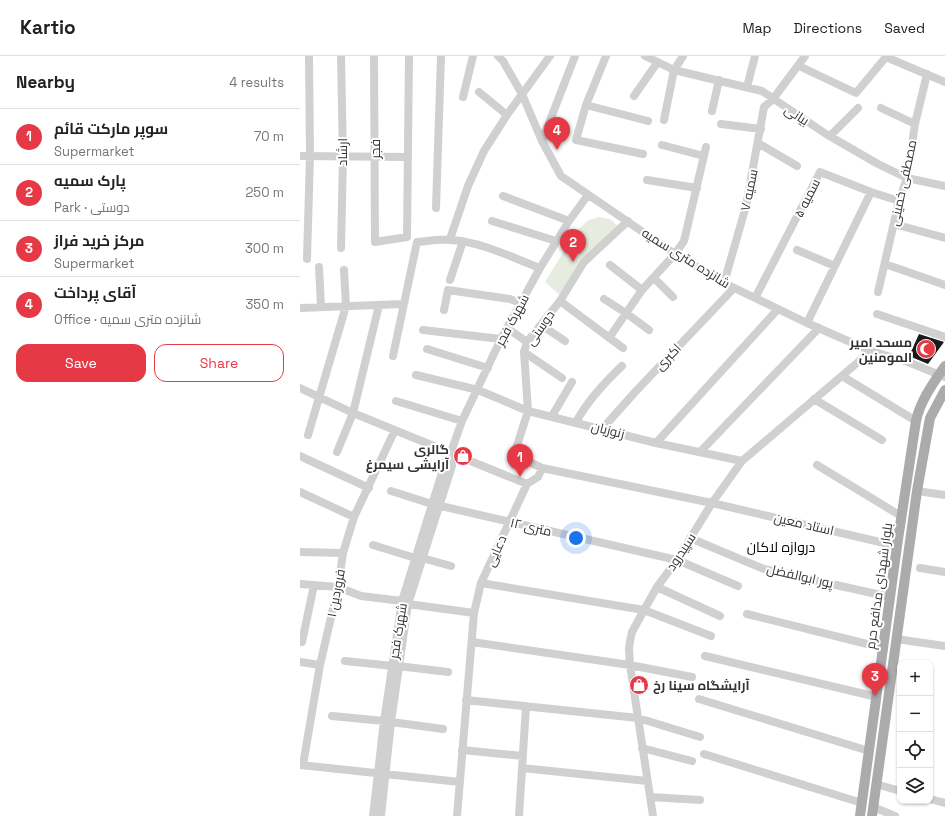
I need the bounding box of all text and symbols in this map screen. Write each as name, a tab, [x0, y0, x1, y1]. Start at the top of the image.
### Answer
text: Kartio	[20, 15, 76, 40]
text: Map	[742, 19, 772, 37]
text: Directions	[794, 19, 862, 37]
text: Saved	[884, 19, 925, 37]
text: Nearby	[16, 71, 75, 93]
text: 4 results	[229, 74, 284, 91]
street label: بیانی	[781, 101, 813, 129]
pin: 4	[544, 117, 570, 150]
text: سوپر مارکت قائم	[54, 119, 168, 138]
text: 1	[26, 128, 32, 145]
text: 70 m	[254, 128, 284, 145]
street label: ارشاد	[334, 138, 351, 166]
street label: مصطفی خمینی	[886, 138, 920, 228]
street label: فجر	[367, 139, 384, 160]
text: Supermarket	[54, 143, 135, 160]
street label: سمیه ۷	[736, 168, 762, 212]
text: پارک سمیه	[54, 171, 126, 190]
street label: سمیه ۵	[790, 176, 824, 220]
text: 2	[25, 184, 33, 201]
text: 250 m	[246, 184, 284, 201]
text: Park · دوستی	[54, 199, 130, 216]
street label: شانزده متری سمیه	[639, 224, 733, 292]
pin: 2	[560, 229, 586, 262]
text: مرکز خرید فراز	[54, 231, 145, 250]
text: 3	[25, 240, 33, 257]
text: 300 m	[245, 240, 284, 257]
text: Supermarket	[54, 255, 135, 272]
text: آقای پرداخت	[54, 283, 136, 302]
street label: شهرک فجر	[491, 291, 533, 350]
text: 4	[25, 296, 33, 313]
text: 350 m	[246, 296, 284, 313]
street label: دوستی	[522, 307, 558, 349]
text: Office · شانزده متری سمیه	[54, 311, 201, 328]
place label: مسحد امیر المومنین	[849, 334, 912, 366]
mosque icon: مسحد امیر المومنین	[915, 338, 937, 360]
street label: اکبری	[651, 340, 685, 374]
button: Save	[16, 344, 146, 382]
button: Share	[154, 344, 284, 382]
street label: زنوزیان	[590, 418, 626, 442]
place label: گالری آرایشی سیمرغ	[366, 441, 450, 473]
pin: 1	[507, 444, 533, 477]
shop icon: گالری آرایشی سیمرغ	[452, 445, 474, 467]
street label: استاد معین	[772, 509, 836, 539]
street label: ۱۲ متری	[509, 514, 553, 540]
street label: بلوار شهدای مدافع حرم	[862, 522, 897, 650]
your location	[566, 528, 586, 548]
street label: سپیدرود	[662, 530, 700, 574]
street label: دعایی	[482, 533, 510, 569]
district label: دروازه لاکان	[747, 538, 815, 556]
street label: پور ابوالفضل	[765, 560, 835, 593]
street label: فروردین ۱	[323, 568, 349, 618]
street label: شهرک فجر	[385, 602, 411, 661]
map controls	[897, 660, 933, 804]
button: +	[897, 660, 933, 696]
pin: 3	[862, 663, 888, 696]
shop icon: آرایشگاه سینا رخ	[628, 674, 650, 696]
place label: آرایشگاه سینا رخ	[653, 677, 751, 694]
button: −	[897, 696, 933, 732]
button: locate	[897, 732, 933, 768]
button: layers	[897, 768, 933, 804]

